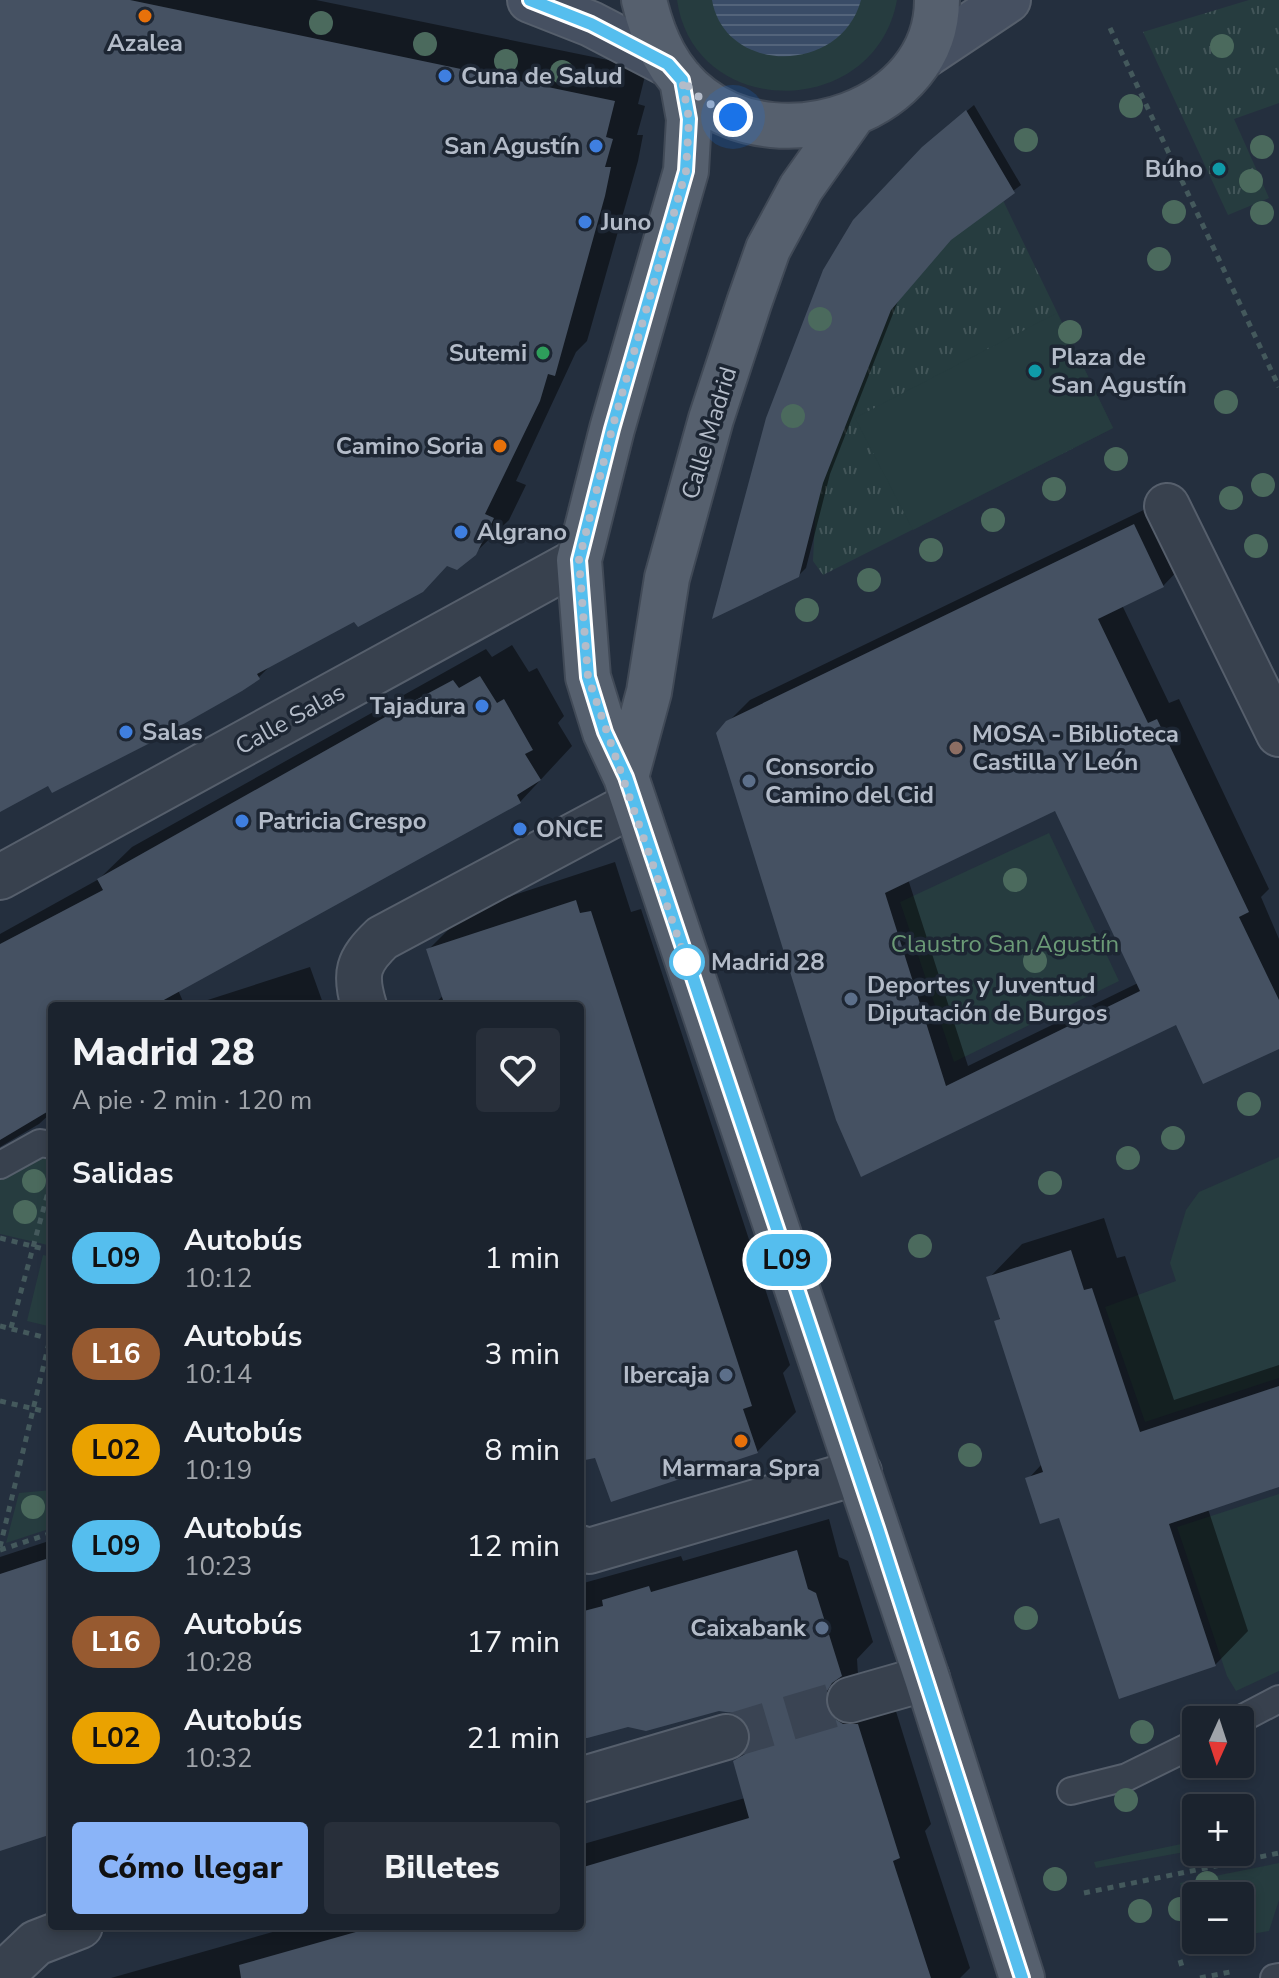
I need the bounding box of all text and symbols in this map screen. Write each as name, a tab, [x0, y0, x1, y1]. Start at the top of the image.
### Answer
marker: Azalea	[136, 7, 154, 25]
place label: Azalea	[107, 27, 183, 59]
place label: Cuna de Salud	[461, 60, 623, 92]
marker: Cuna de Salud	[436, 67, 454, 85]
your location	[713, 97, 753, 137]
place label: San Agustín	[444, 130, 580, 162]
marker: San Agustín	[587, 137, 605, 155]
place label: Búho	[1145, 153, 1203, 185]
marker: Búho	[1210, 160, 1228, 178]
place label: Juno	[600, 206, 651, 238]
marker: Juno	[576, 213, 594, 231]
place label: Sutemi	[449, 337, 527, 369]
place label: Plaza de San Agustín	[1051, 341, 1187, 401]
marker: Sutemi	[534, 344, 552, 362]
marker: Plaza de San Agustín	[1026, 362, 1044, 380]
street label: Calle Madrid	[674, 363, 744, 503]
place label: Camino Soria	[336, 430, 484, 462]
marker: Camino Soria	[491, 437, 509, 455]
place label: Algrano	[477, 516, 567, 548]
marker: Algrano	[452, 523, 470, 541]
street label: Calle Salas	[230, 676, 350, 762]
place label: Tajadura	[370, 690, 466, 722]
marker: Tajadura	[473, 697, 491, 715]
place label: Salas	[142, 716, 203, 748]
place label: MOSA - Biblioteca Castilla Y León	[972, 718, 1179, 778]
marker: Salas	[117, 723, 135, 741]
marker: MOSA - Biblioteca Castilla Y León	[947, 739, 965, 757]
place label: Consorcio Camino del Cid	[765, 751, 934, 811]
marker: Consorcio Camino del Cid	[740, 772, 758, 790]
place label: Patricia Crespo	[258, 805, 426, 837]
marker: Patricia Crespo	[233, 812, 251, 830]
place label: ONCE	[536, 813, 603, 845]
marker: ONCE	[511, 820, 529, 838]
park label: Claustro San Agustín	[891, 928, 1119, 960]
marker: Madrid 28	[670, 945, 704, 979]
place label: Madrid 28	[711, 946, 825, 978]
place label: Deportes y Juventud Diputación de Burgos	[867, 969, 1107, 1029]
marker: Deportes y Juventud Diputación de Burgos	[842, 990, 860, 1008]
text: Madrid 28	[72, 1027, 255, 1078]
button: heart	[476, 1028, 560, 1112]
text: A pie · 2 min · 120 m	[72, 1083, 312, 1118]
text: Salidas	[72, 1153, 174, 1194]
text: Autobús	[184, 1220, 302, 1261]
line badge: L09	[741, 1234, 833, 1286]
text: 1 min	[485, 1238, 560, 1279]
text: L09	[91, 1239, 141, 1277]
text: L09	[762, 1241, 812, 1279]
text: 10:12	[184, 1261, 252, 1296]
text: Autobús	[184, 1316, 302, 1357]
text: 3 min	[485, 1334, 560, 1375]
text: L16	[91, 1335, 141, 1373]
text: 10:14	[184, 1357, 252, 1392]
place label: Ibercaja	[623, 1359, 710, 1391]
marker: Ibercaja	[717, 1366, 735, 1384]
text: Autobús	[184, 1412, 302, 1453]
text: 8 min	[485, 1430, 560, 1471]
text: L02	[91, 1431, 141, 1469]
marker: Marmara Spra	[732, 1432, 750, 1450]
place label: Marmara Spra	[662, 1452, 820, 1484]
text: 10:19	[184, 1453, 252, 1488]
text: Autobús	[184, 1508, 302, 1549]
text: 12 min	[467, 1526, 560, 1567]
text: L09	[91, 1527, 141, 1565]
text: 10:23	[184, 1549, 252, 1584]
text: Autobús	[184, 1604, 302, 1645]
place label: Caixabank	[690, 1612, 807, 1644]
marker: Caixabank	[813, 1619, 831, 1637]
text: 17 min	[467, 1622, 560, 1663]
text: L16	[91, 1623, 141, 1661]
text: 10:28	[184, 1645, 252, 1680]
text: Autobús	[184, 1700, 302, 1741]
north arrow	[1182, 1706, 1254, 1778]
map controls	[1182, 1706, 1254, 1954]
text: 21 min	[467, 1718, 560, 1759]
text: L02	[91, 1719, 141, 1757]
text: 10:32	[184, 1741, 252, 1776]
button: +	[1182, 1794, 1254, 1866]
button: Cómo llegar	[72, 1822, 308, 1914]
button: Billetes	[324, 1822, 560, 1914]
button: −	[1182, 1882, 1254, 1954]

